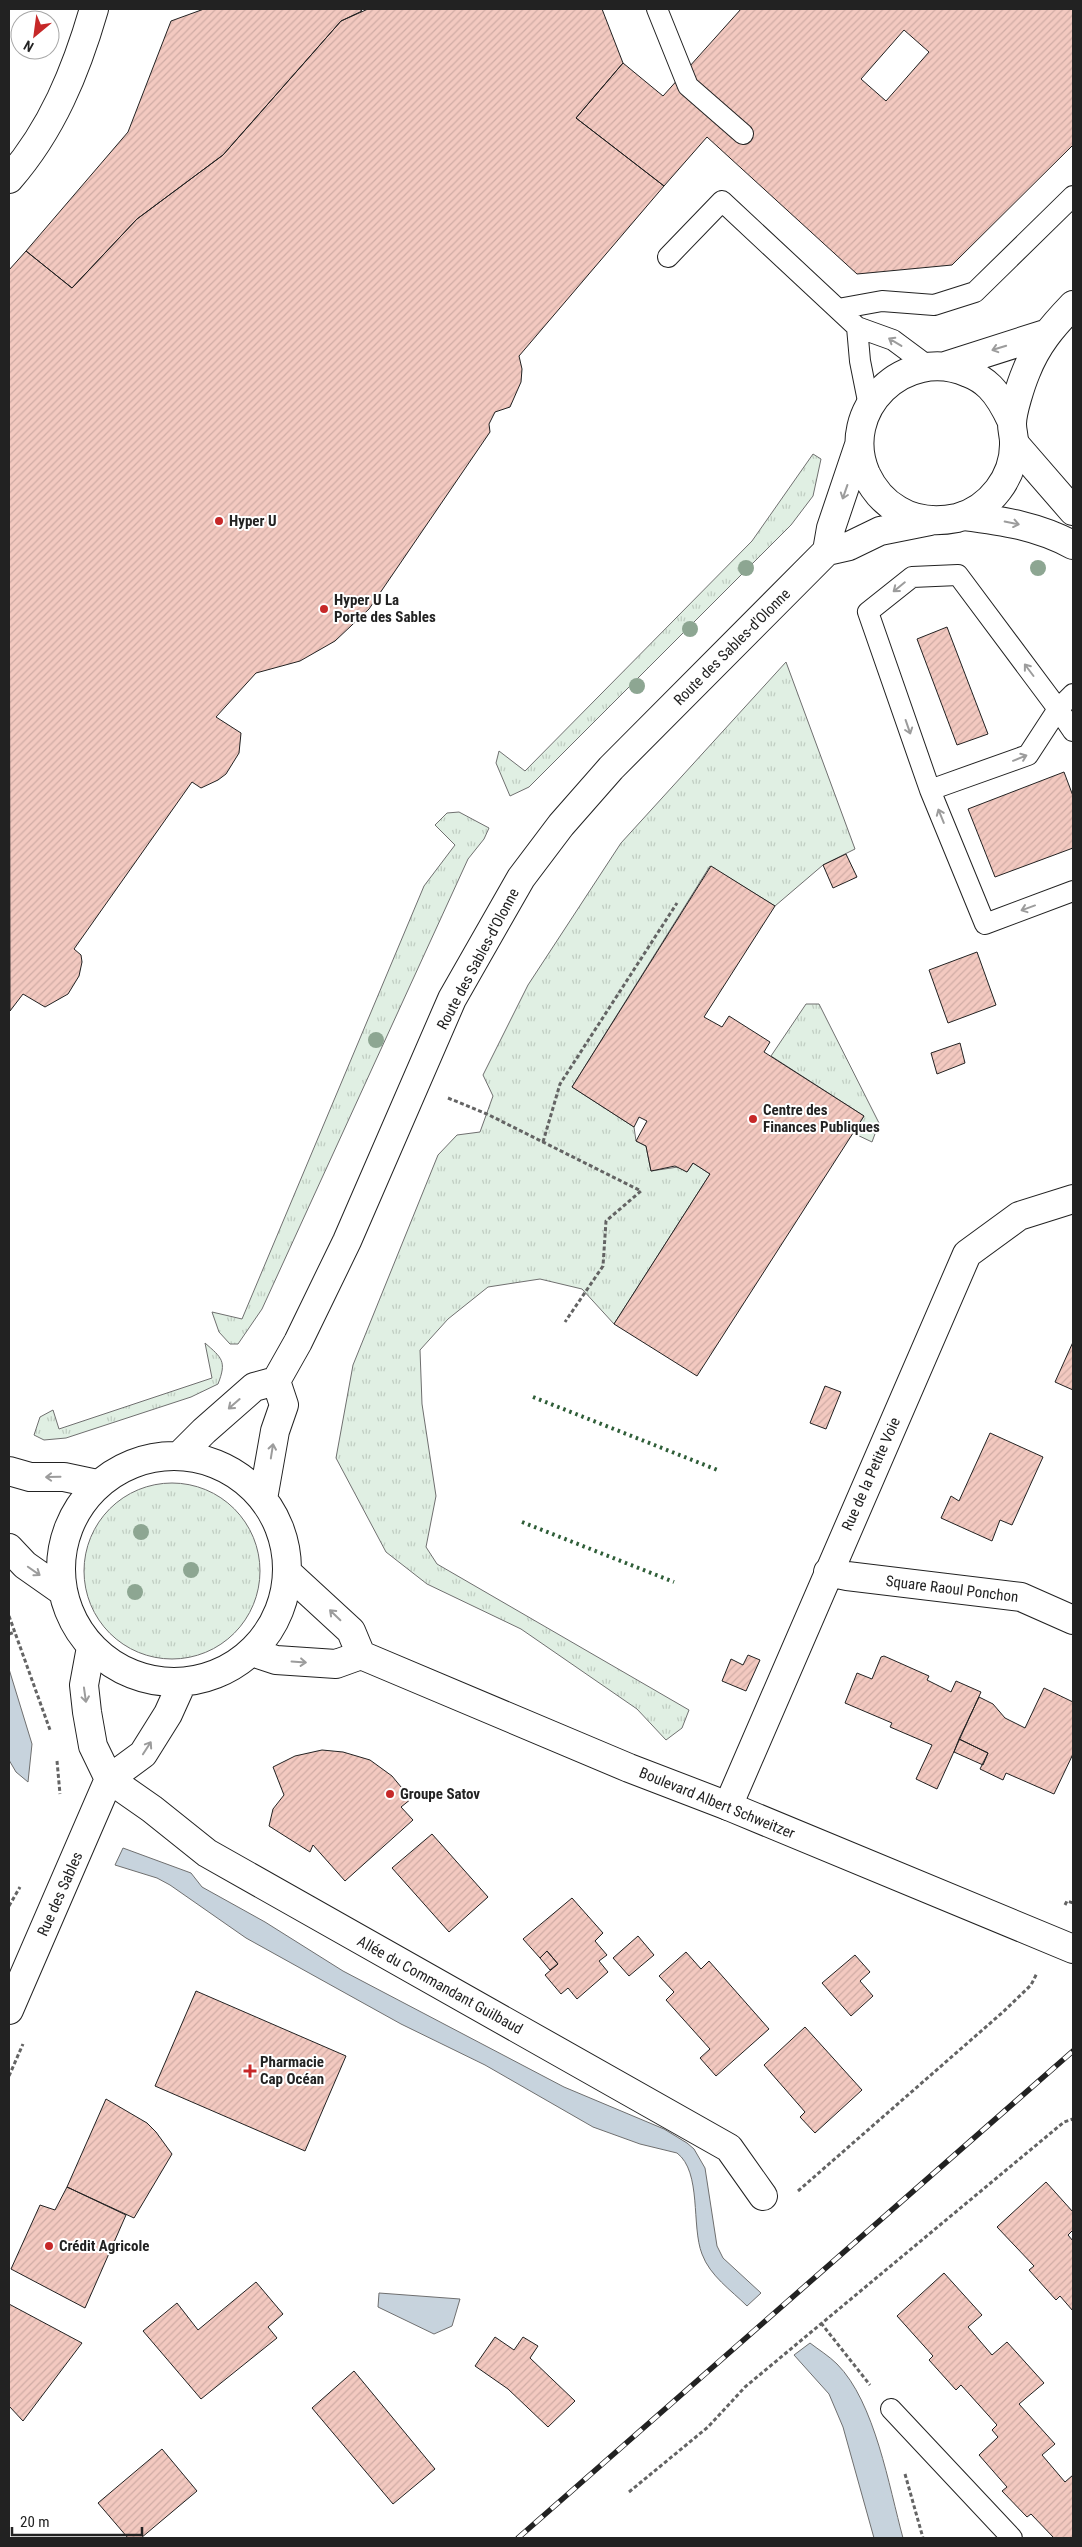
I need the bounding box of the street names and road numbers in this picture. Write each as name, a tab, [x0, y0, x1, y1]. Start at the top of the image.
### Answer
street label: Route des Sables-d'Olonne	[670, 585, 794, 709]
street label: Route des Sables-d'Olonne	[433, 885, 523, 1033]
street label: Rue de la Petite Voie	[838, 1415, 904, 1533]
street label: Square Raoul Ponchon	[885, 1572, 1019, 1606]
street label: Boulevard Albert Schweitzer	[637, 1764, 798, 1843]
street label: Rue des Sables	[33, 1849, 87, 1939]
street label: Allée du Commandant Guilbaud	[354, 1932, 526, 2038]

